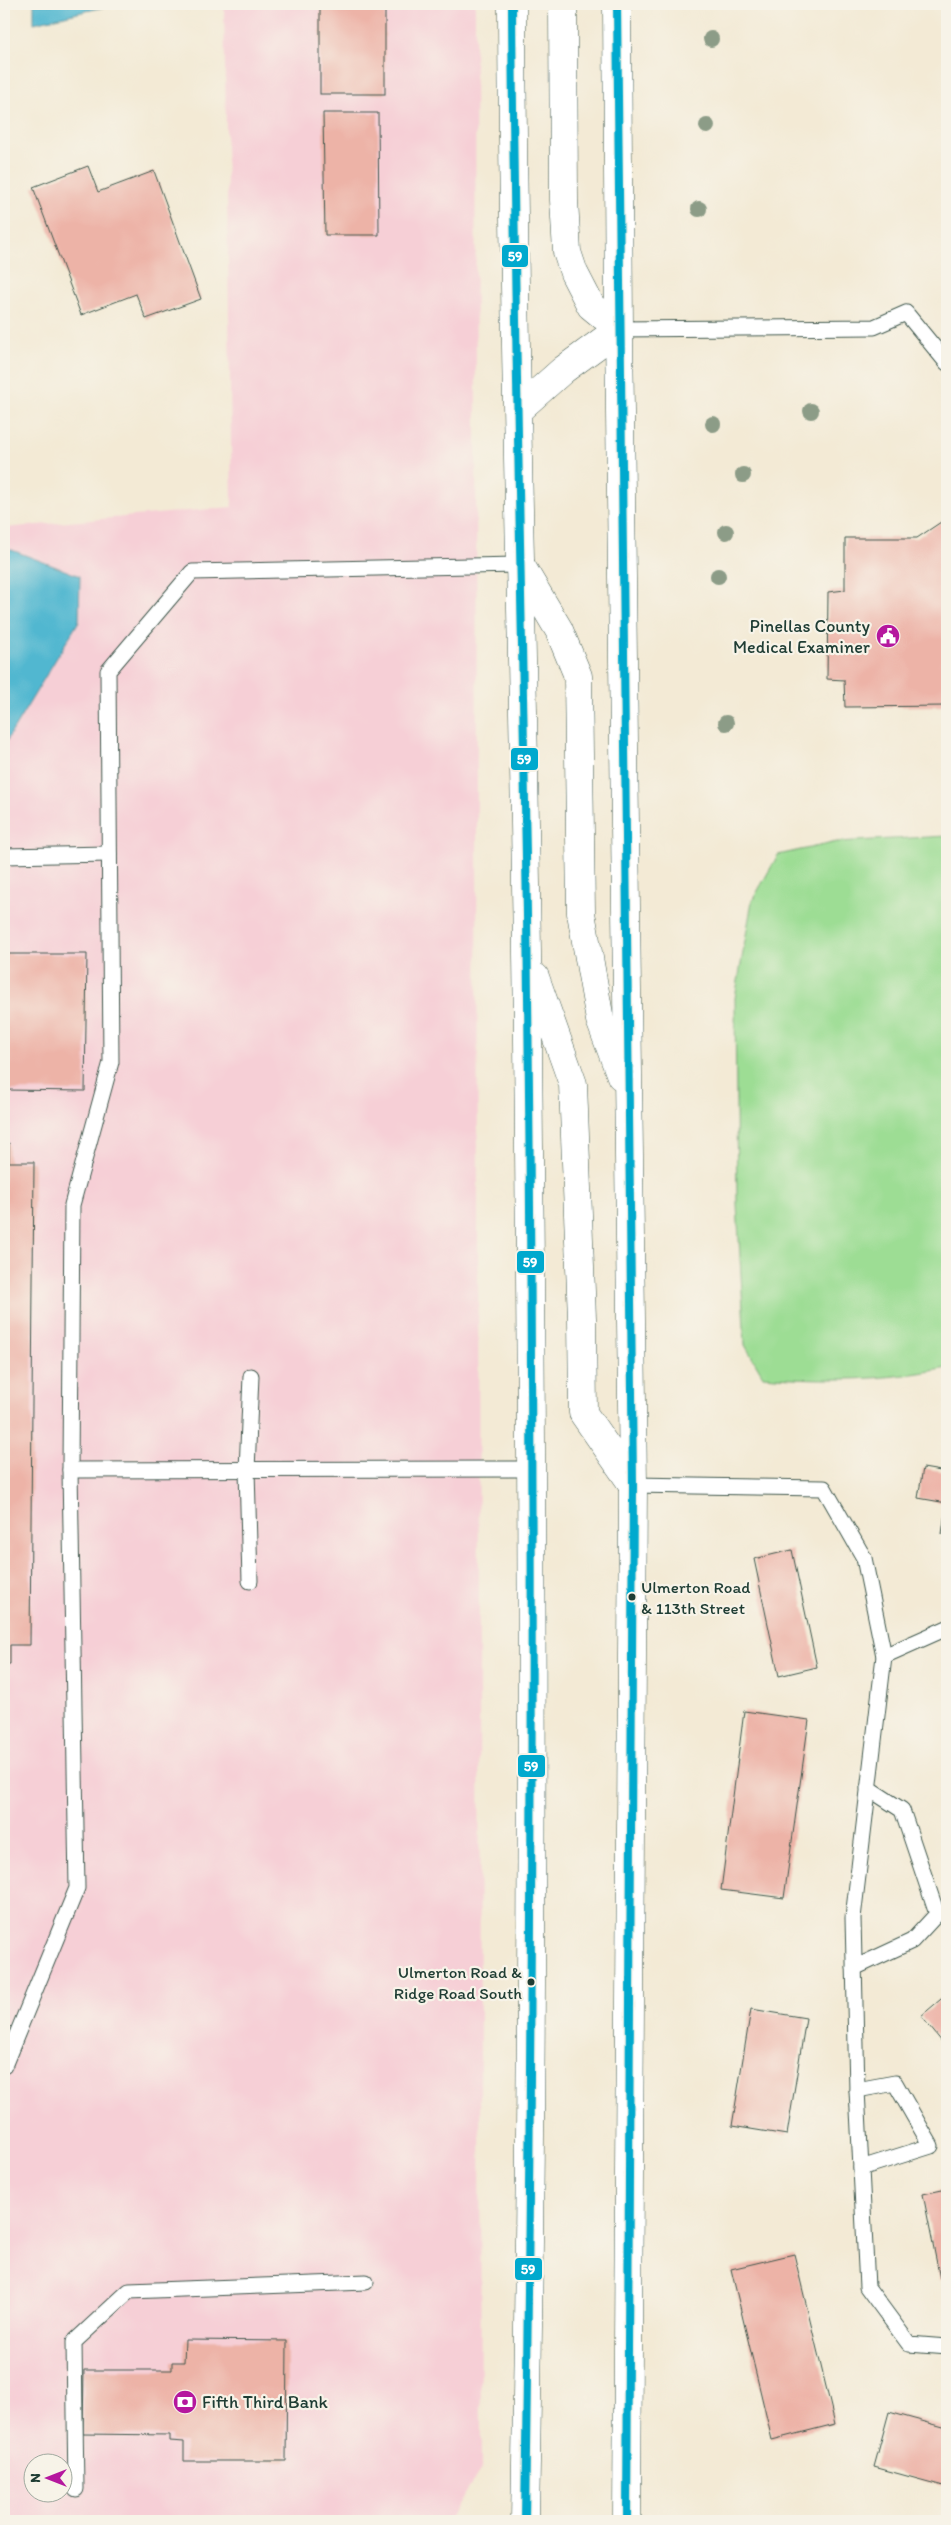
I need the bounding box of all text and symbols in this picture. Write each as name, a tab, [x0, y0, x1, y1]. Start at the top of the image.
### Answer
line badge: 59	[501, 244, 529, 268]
text: 59	[508, 248, 522, 265]
place label: Pinellas County Medical Examiner	[733, 615, 871, 658]
public building icon: Pinellas County Medical Examiner	[875, 623, 901, 649]
line badge: 59	[510, 747, 539, 771]
text: 59	[517, 751, 531, 768]
line badge: 59	[516, 1250, 545, 1274]
text: 59	[523, 1254, 537, 1271]
place label: Ulmerton Road & 113th Street	[641, 1577, 751, 1618]
marker: Ulmerton Road & 113th Street	[627, 1592, 637, 1602]
line badge: 59	[517, 1754, 546, 1778]
text: 59	[524, 1758, 538, 1775]
place label: Ulmerton Road & Ridge Road South	[394, 1962, 522, 2003]
marker: Ulmerton Road & Ridge Road South	[526, 1977, 536, 1987]
line badge: 59	[514, 2257, 543, 2281]
text: 59	[521, 2261, 535, 2278]
bank icon: Fifth Third Bank	[172, 2389, 198, 2415]
place label: Fifth Third Bank	[202, 2391, 329, 2413]
north arrow	[22, 2452, 72, 2502]
text: N	[27, 2473, 44, 2483]

